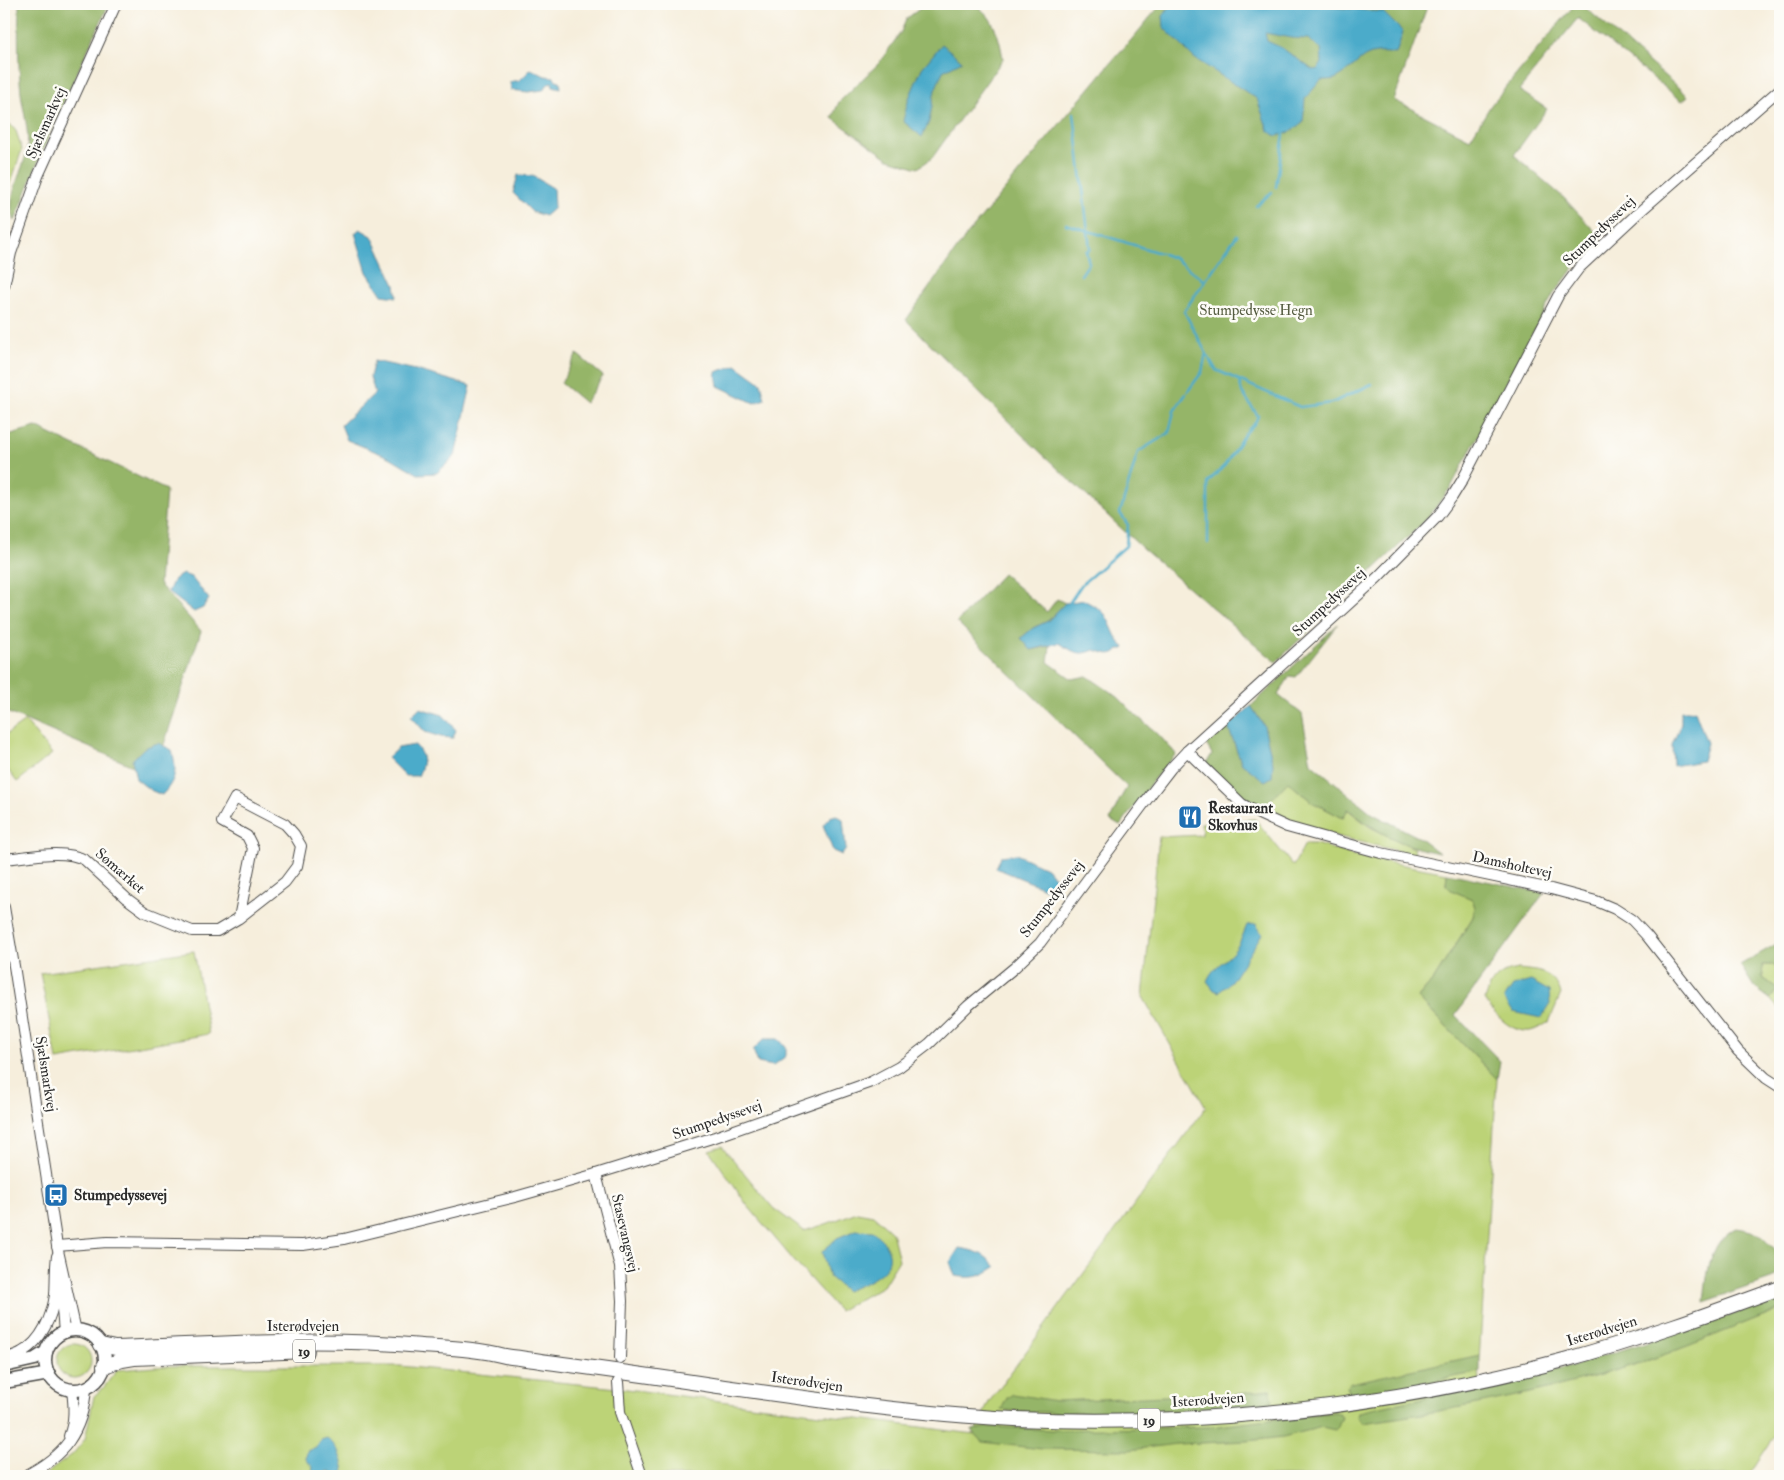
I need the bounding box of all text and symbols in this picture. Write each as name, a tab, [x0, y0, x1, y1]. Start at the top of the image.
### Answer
street label: Sjælsmarkvej	[22, 84, 70, 162]
street label: Stumpedyssevej	[1559, 192, 1640, 271]
park label: Stumpedysse Hegn	[1199, 301, 1313, 321]
street label: Stumpedyssevej	[1289, 563, 1370, 641]
place label: Restaurant Skovhus	[1208, 799, 1273, 835]
restaurant icon: Restaurant Skovhus	[1177, 804, 1203, 830]
street label: Sømærket	[91, 844, 149, 898]
street label: Damsholtevej	[1470, 847, 1554, 883]
street label: Stumpedyssevej	[1016, 856, 1089, 942]
street label: Sjælsmarkvej	[31, 1035, 61, 1113]
street label: Stumpedyssevej	[670, 1096, 764, 1145]
bus stop icon: Stumpedyssevej	[43, 1182, 69, 1208]
place label: Stumpedyssevej	[74, 1186, 167, 1206]
street label: Stasevangsvej	[607, 1192, 643, 1274]
street label: Isterødvejen	[1565, 1311, 1640, 1351]
street label: Isterødvejen	[267, 1317, 340, 1336]
road number: 19	[293, 1340, 315, 1362]
street label: Isterødvejen	[770, 1368, 845, 1396]
street label: Isterødvejen	[1171, 1388, 1245, 1412]
road number: 19	[1138, 1408, 1160, 1432]

